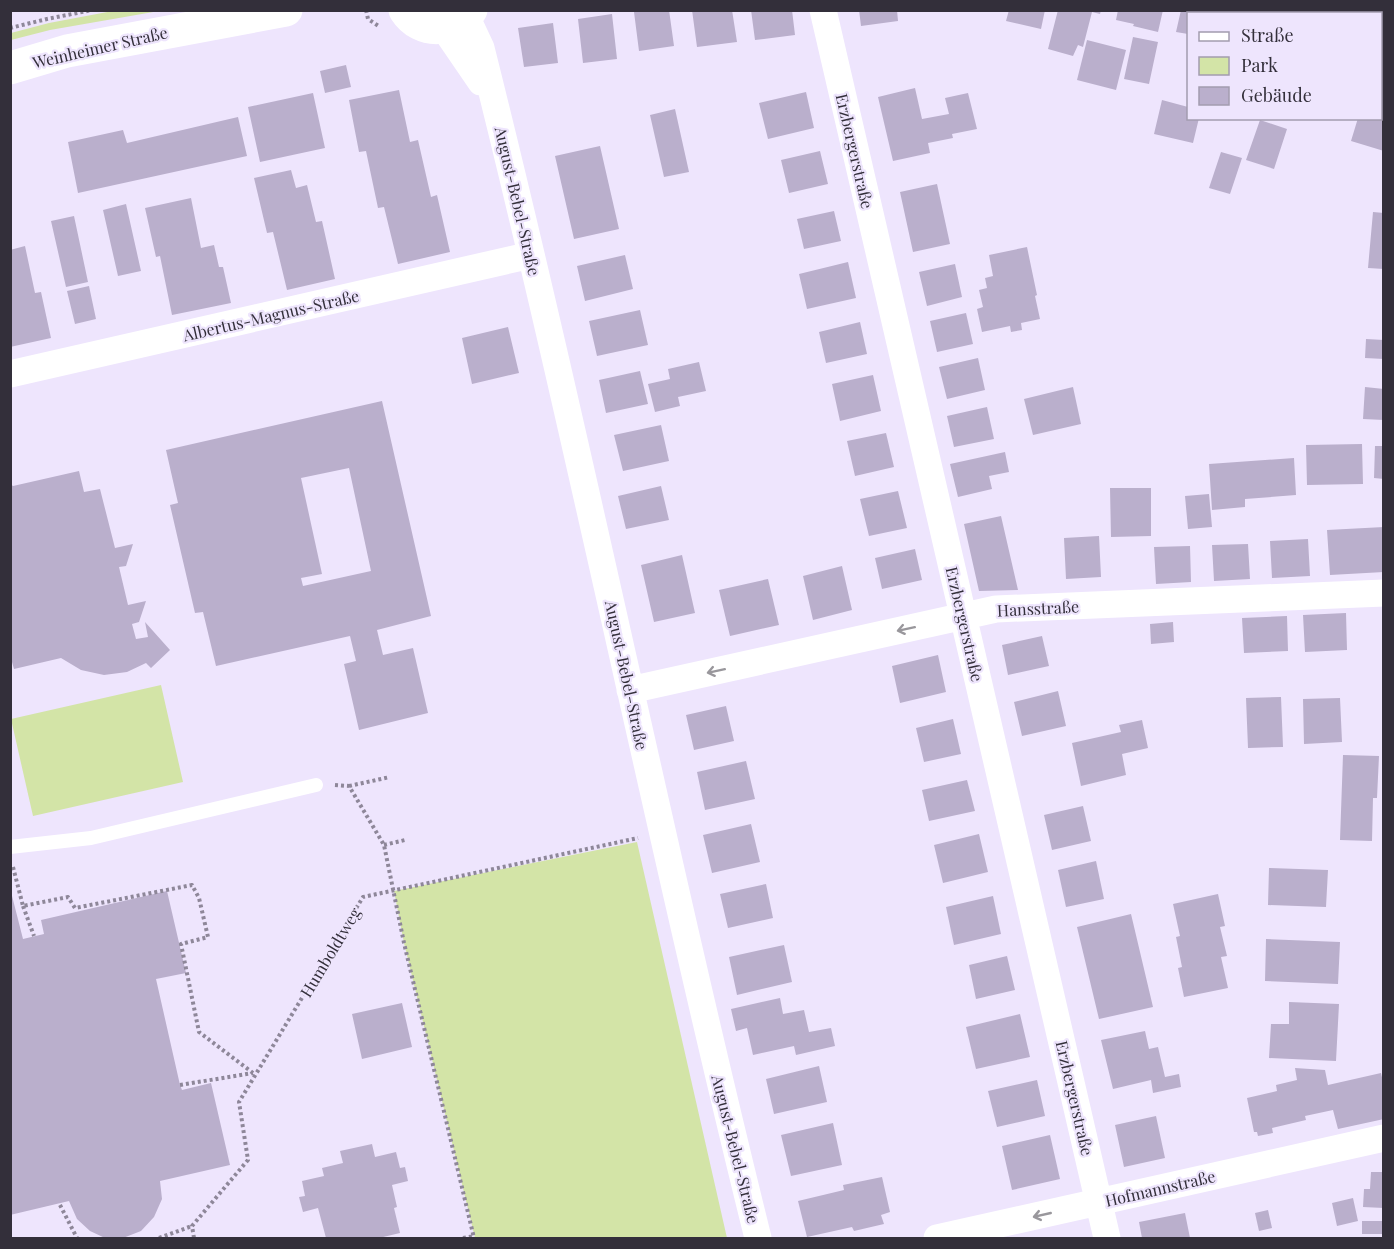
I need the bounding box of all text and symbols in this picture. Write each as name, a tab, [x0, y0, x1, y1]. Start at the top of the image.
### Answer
legend	[1187, 12, 1382, 120]
street label: Weinheimer Straße	[30, 21, 170, 73]
text: Straße	[1241, 23, 1294, 47]
text: Park	[1241, 53, 1278, 77]
text: Gebäude	[1241, 83, 1312, 107]
street label: Erzbergerstraße	[832, 91, 878, 211]
street label: August-Bebel-Straße	[490, 124, 545, 277]
street label: Albertus-Magnus-Straße	[180, 285, 361, 346]
street label: Erzbergerstraße	[942, 564, 988, 684]
street label: Hansstraße	[996, 595, 1080, 621]
street label: August-Bebel-Straße	[601, 597, 653, 752]
one-way arrow	[897, 624, 916, 636]
one-way arrow	[707, 666, 726, 677]
street label: Humboldtweg	[295, 903, 365, 1001]
street label: Erzbergerstraße	[1052, 1038, 1098, 1158]
street label: August-Bebel-Straße	[707, 1072, 765, 1225]
street label: Hofmannstraße	[1103, 1165, 1217, 1211]
one-way arrow	[1033, 1209, 1052, 1221]

